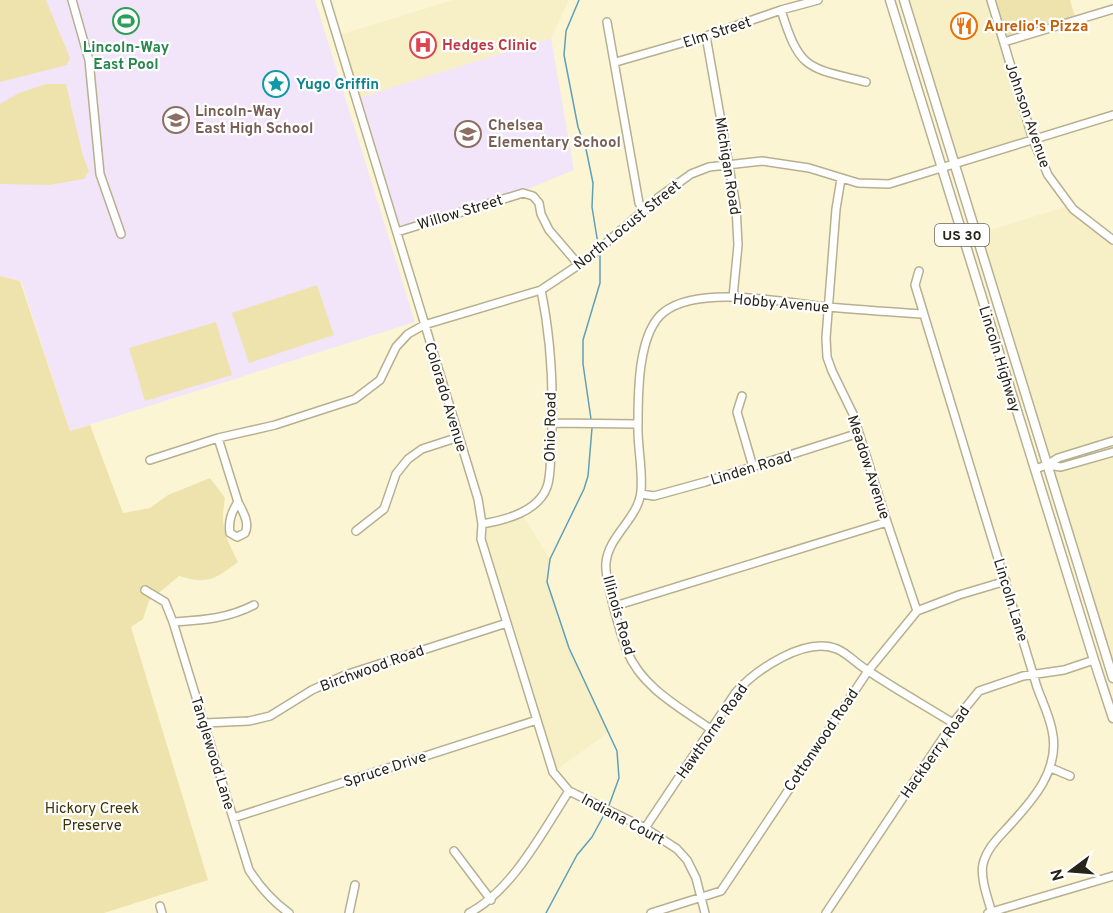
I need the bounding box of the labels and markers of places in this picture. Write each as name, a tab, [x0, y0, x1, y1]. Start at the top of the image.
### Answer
sports icon: Lincoln-Way East Pool	[111, 6, 141, 36]
restaurant icon: Aurelio's Pizza	[949, 11, 979, 41]
place label: Aurelio's Pizza	[984, 18, 1088, 37]
hospital icon: Hedges Clinic	[408, 30, 438, 60]
place label: Hedges Clinic	[442, 37, 537, 56]
place label: Lincoln-Way East Pool	[83, 39, 170, 75]
place icon: Yugo Griffin	[261, 69, 291, 99]
place label: Yugo Griffin	[296, 76, 379, 95]
place label: Lincoln-Way East High School	[195, 103, 313, 139]
school or university icon: Lincoln-Way East High School	[161, 105, 191, 135]
place label: Chelsea Elementary School	[488, 117, 621, 153]
school or university icon: Chelsea Elementary School	[453, 119, 483, 149]

